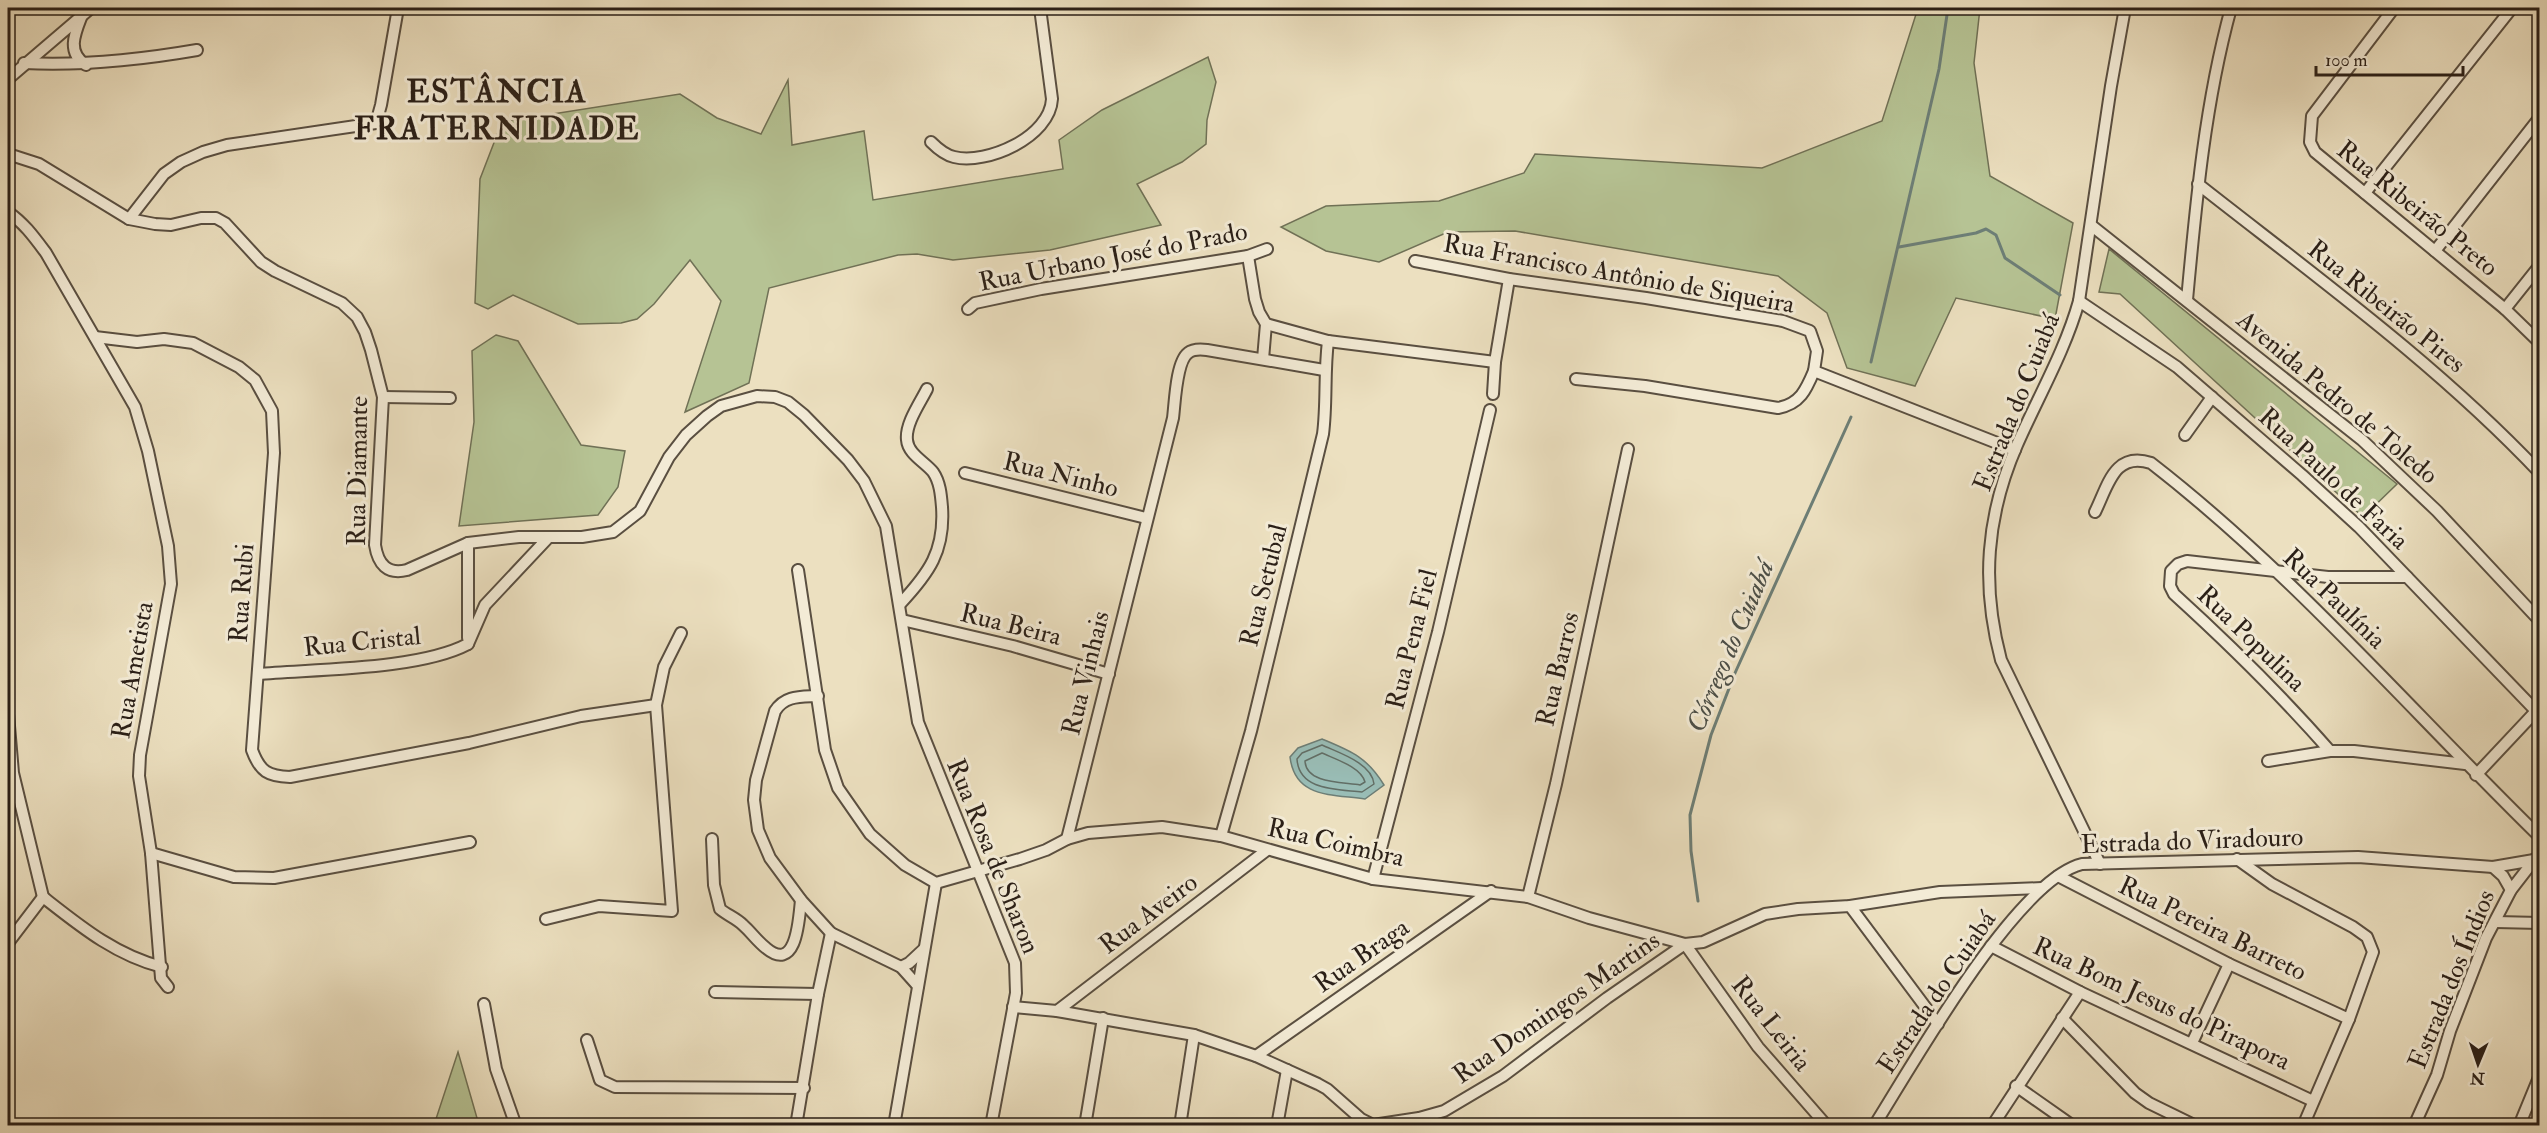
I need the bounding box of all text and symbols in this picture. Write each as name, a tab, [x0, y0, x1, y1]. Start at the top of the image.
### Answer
scale bar	[2316, 39, 2463, 77]
text: 100 m	[2325, 49, 2368, 72]
district label: ESTÂNCIA FRATERNIDADE	[354, 71, 640, 149]
street label: Rua Ribeirão Preto	[2330, 134, 2505, 284]
street label: Rua Urbano José do Prado	[976, 215, 1250, 299]
street label: Rua Francisco Antônio de Siqueira	[1441, 227, 1797, 321]
street label: Rua Ribeirão Pires	[2301, 233, 2472, 380]
street label: Avenida Pedro de Toledo	[2229, 304, 2445, 491]
street label: Estrada do Cuiabá	[1967, 308, 2067, 496]
street label: Rua Diamante	[341, 396, 375, 546]
street label: Rua Paulo de Faria	[2251, 401, 2415, 557]
street label: Rua Ninho	[1000, 445, 1122, 505]
street label: Rua Setubal	[1233, 520, 1295, 650]
street label: Rua Rubi	[223, 542, 261, 644]
street label: Rua Paulínia	[2276, 542, 2393, 656]
water label: Córrego do Cuiabá	[1679, 553, 1782, 737]
street label: Rua Pena Fiel	[1379, 565, 1445, 713]
street label: Rua Populina	[2189, 579, 2313, 699]
street label: Rua Beira	[957, 597, 1065, 653]
street label: Rua Ametista	[105, 599, 161, 741]
street label: Rua Vinhais	[1055, 608, 1117, 739]
street label: Rua Barros	[1529, 609, 1587, 730]
street label: Rua Cristal	[302, 620, 423, 664]
street label: Rua Rosa de Sharon	[939, 754, 1047, 958]
street label: Rua Coimbra	[1264, 812, 1408, 874]
street label: Estrada do Viradouro	[2080, 821, 2304, 861]
street label: Rua Aveiro	[1093, 866, 1204, 961]
street label: Rua Pereira Barreto	[2113, 870, 2312, 988]
street label: Estrada dos Índios	[2400, 884, 2502, 1073]
street label: Estrada do Cuiabá	[1871, 905, 2003, 1080]
street label: Rua Braga	[1308, 911, 1416, 1000]
street label: Rua Domingos Martins	[1447, 924, 1666, 1091]
street label: Rua Bom Jesus do Pirapora	[2027, 930, 2296, 1079]
street label: Rua Leiria	[1724, 970, 1818, 1078]
north arrow	[2448, 1034, 2508, 1094]
text: N	[2469, 1068, 2486, 1088]

